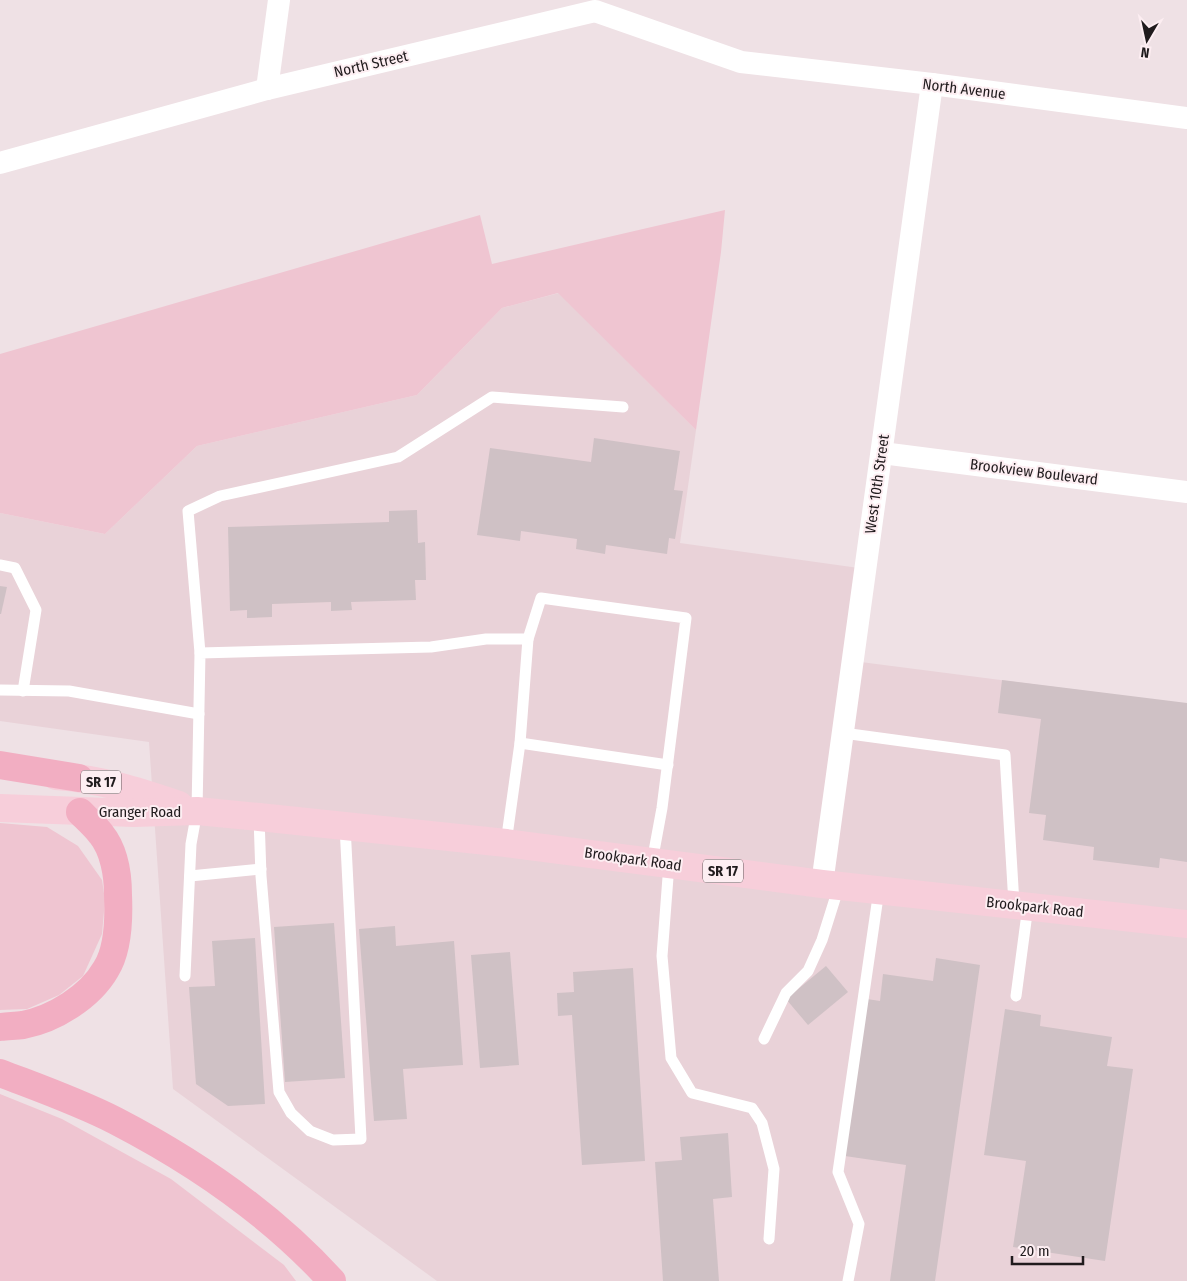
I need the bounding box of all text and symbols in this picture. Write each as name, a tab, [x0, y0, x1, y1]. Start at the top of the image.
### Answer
north arrow	[1122, 15, 1172, 65]
text: N	[1140, 43, 1151, 61]
street label: North Street	[332, 47, 410, 81]
street label: North Avenue	[921, 75, 1007, 103]
street label: West 10th Street	[861, 433, 893, 535]
street label: Brookview Boulevard	[969, 455, 1099, 489]
road number: SR 17	[81, 770, 121, 794]
street label: Granger Road	[99, 803, 181, 821]
street label: Brookpark Road	[583, 843, 683, 875]
road number: SR 17	[703, 859, 743, 882]
street label: Brookpark Road	[985, 893, 1085, 921]
scale bar	[1012, 1234, 1083, 1266]
text: 20 m	[1020, 1242, 1050, 1260]

